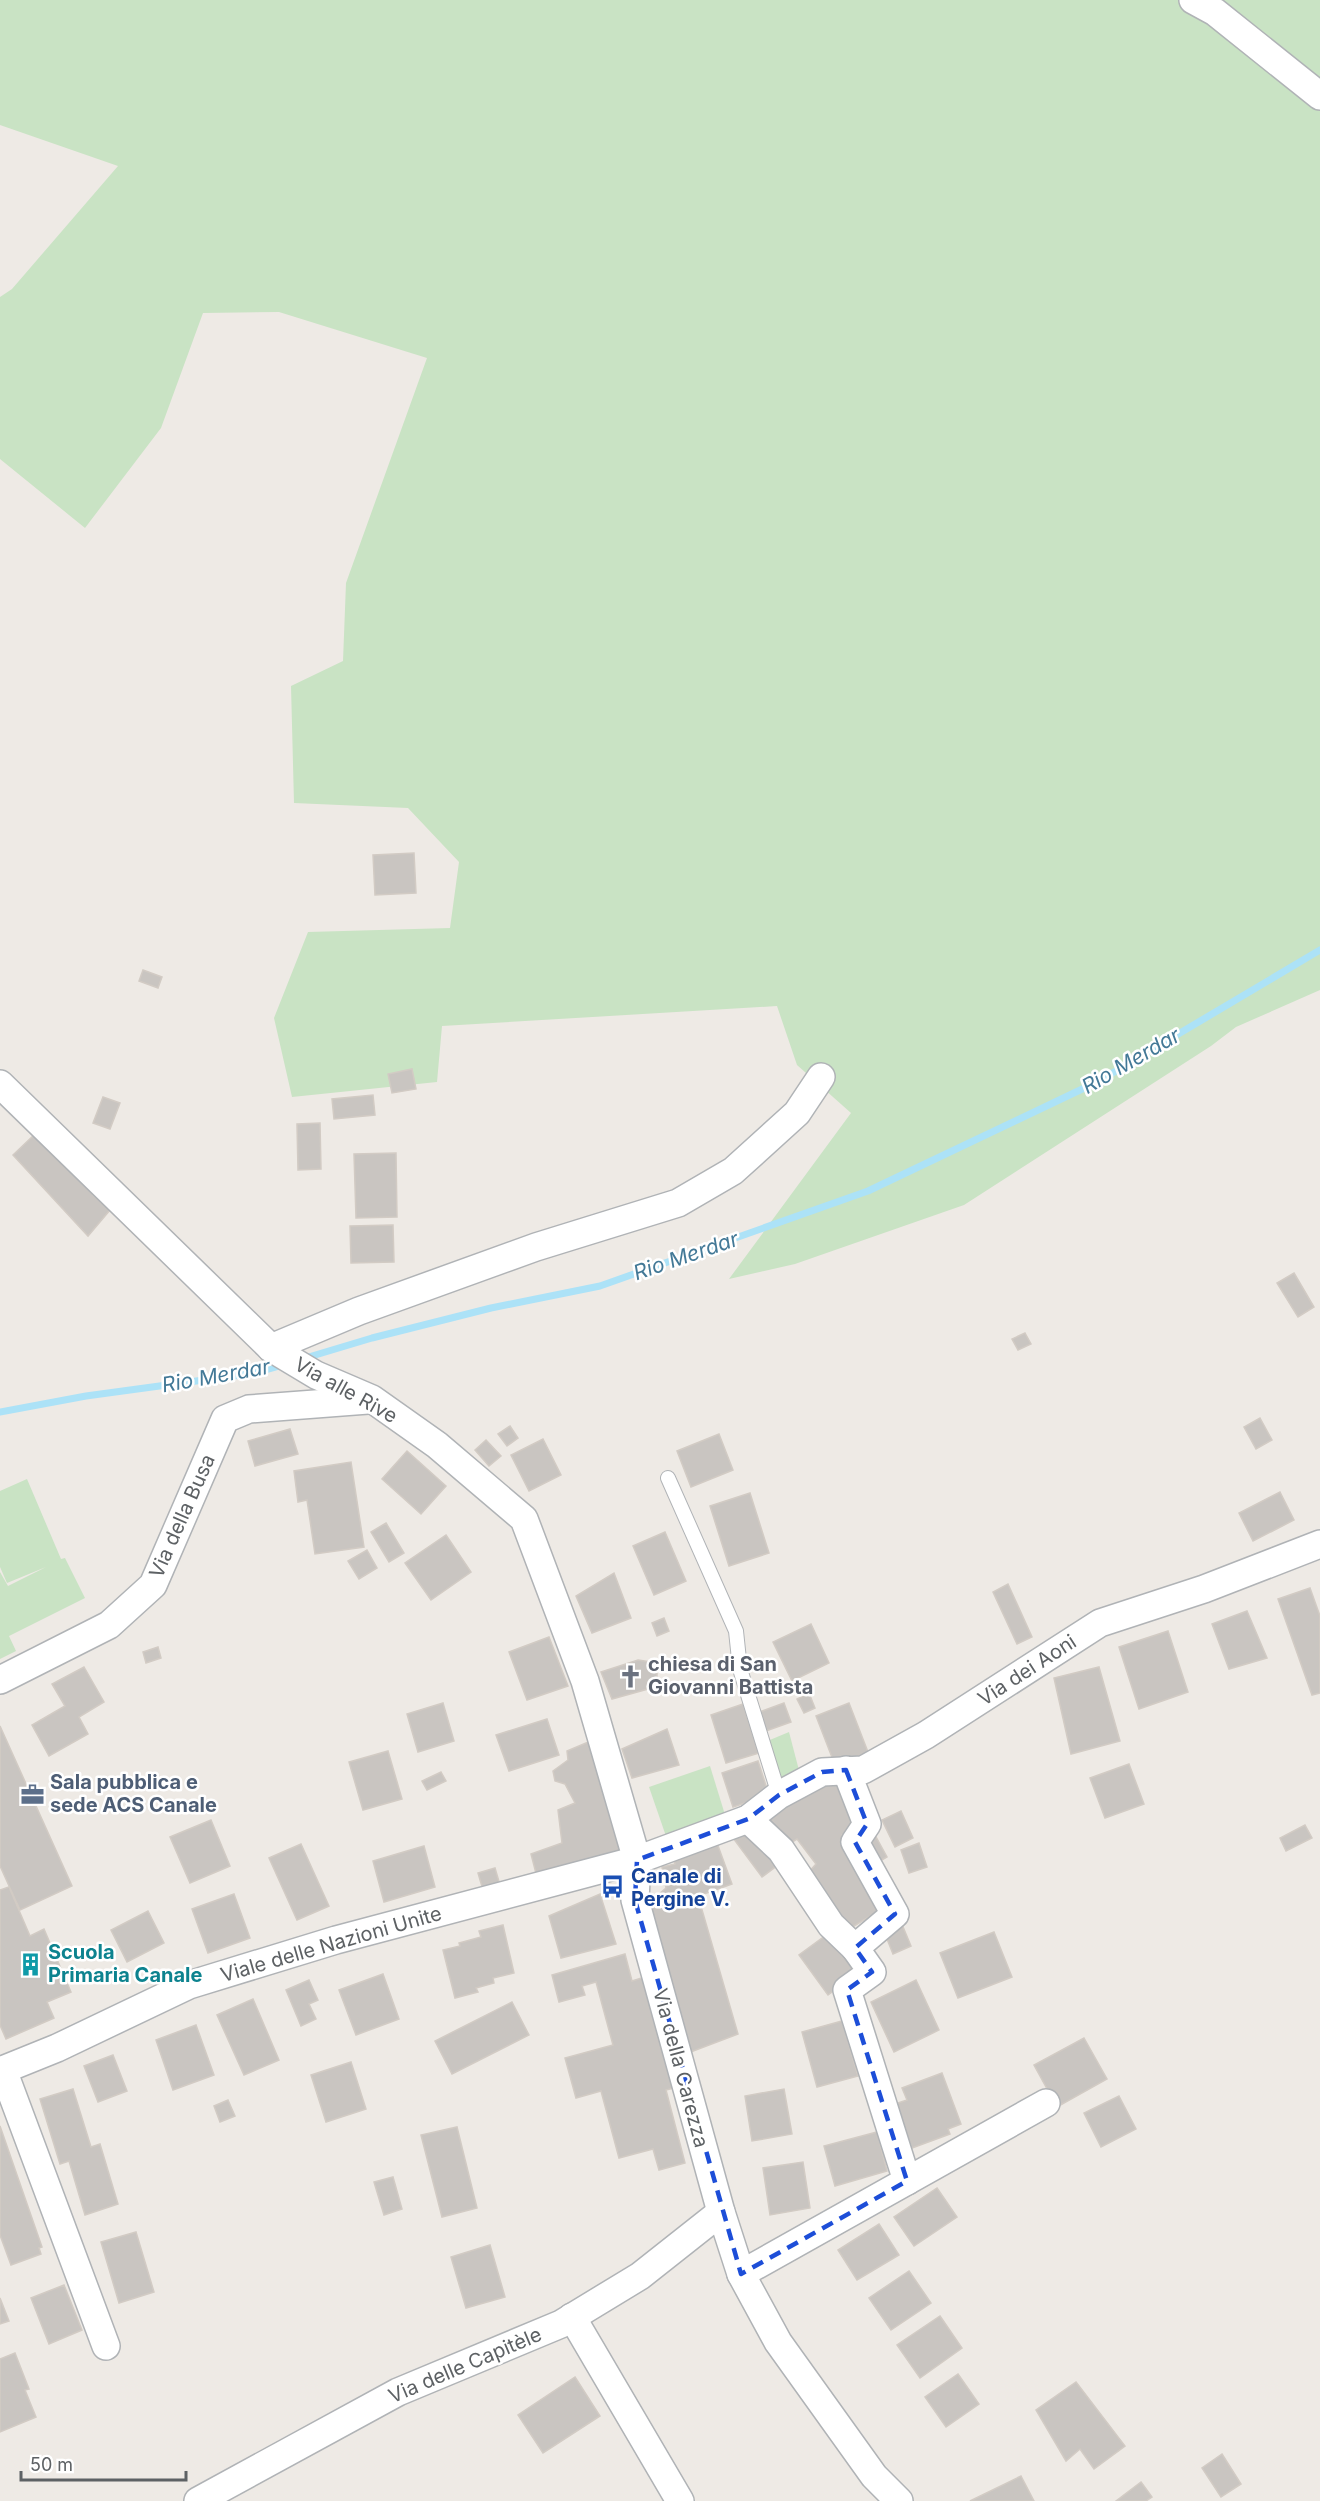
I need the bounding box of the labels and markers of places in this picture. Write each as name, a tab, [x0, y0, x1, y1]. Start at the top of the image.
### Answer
place label: chiesa di San Giovanni Battista	[648, 1652, 813, 1699]
church icon: chiesa di San Giovanni Battista	[617, 1663, 643, 1689]
place label: Sala pubblica e sede ACS Canale	[50, 1770, 217, 1817]
office icon: Sala pubblica e sede ACS Canale	[19, 1781, 45, 1807]
place label: Canale di Pergine V.	[631, 1864, 730, 1911]
bus stop icon: Canale di Pergine V.	[600, 1874, 626, 1900]
place label: Scuola Primaria Canale	[48, 1940, 202, 1987]
building icon: Scuola Primaria Canale	[17, 1951, 43, 1977]

